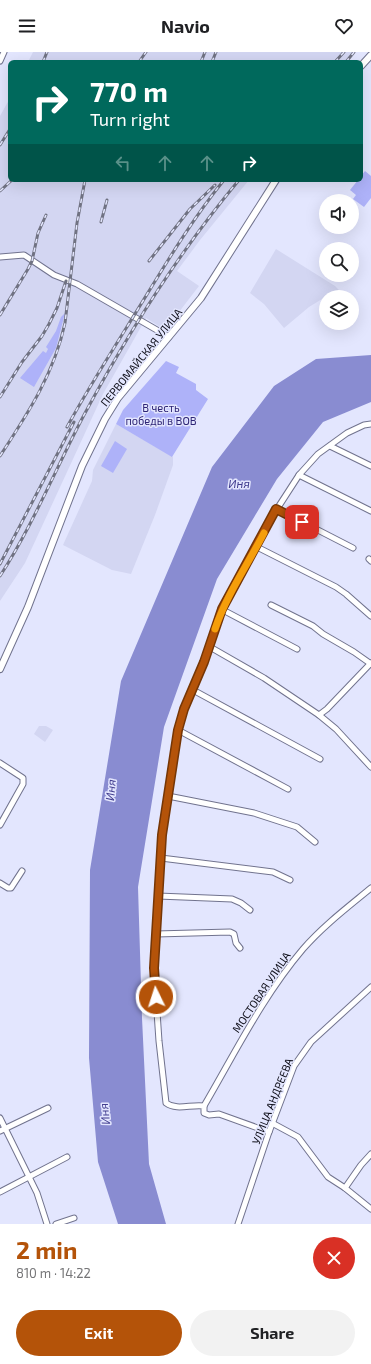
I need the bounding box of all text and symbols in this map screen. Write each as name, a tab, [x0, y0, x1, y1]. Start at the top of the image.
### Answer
icon: menu	[16, 15, 38, 37]
text: Navio	[161, 15, 210, 37]
icon: heart	[333, 15, 355, 37]
text: 770 m	[90, 74, 168, 108]
icon: right	[24, 76, 76, 128]
text: Turn right	[90, 108, 170, 130]
icon: left	[112, 152, 134, 174]
icon: ahead	[154, 152, 176, 174]
icon: ahead	[196, 152, 218, 174]
icon: right	[238, 152, 260, 174]
map controls	[319, 194, 359, 330]
button: sound	[319, 194, 359, 234]
button: search	[319, 242, 359, 282]
button: layers	[319, 290, 359, 330]
street label: ПЕРВОМАЙСКАЯ УЛИЦА	[98, 305, 185, 409]
park label: В честь победы в ВОВ	[125, 401, 197, 427]
water label: Иня	[228, 476, 250, 490]
pin	[285, 505, 319, 539]
icon: arrive	[291, 511, 313, 533]
water label: Иня	[102, 779, 118, 801]
street label: МОСТОВАЯ УЛИЦА	[229, 949, 293, 1035]
position arrow	[135, 976, 177, 1018]
street label: УЛИЦА АНДРЕЕВА	[249, 1056, 295, 1146]
water label: Иня	[96, 1102, 112, 1126]
text: 2 min	[16, 1235, 77, 1264]
button: close	[313, 1237, 355, 1279]
text: 810 m · 14:22	[16, 1265, 91, 1281]
button: Exit	[16, 1310, 182, 1356]
button: Share	[190, 1310, 355, 1356]

